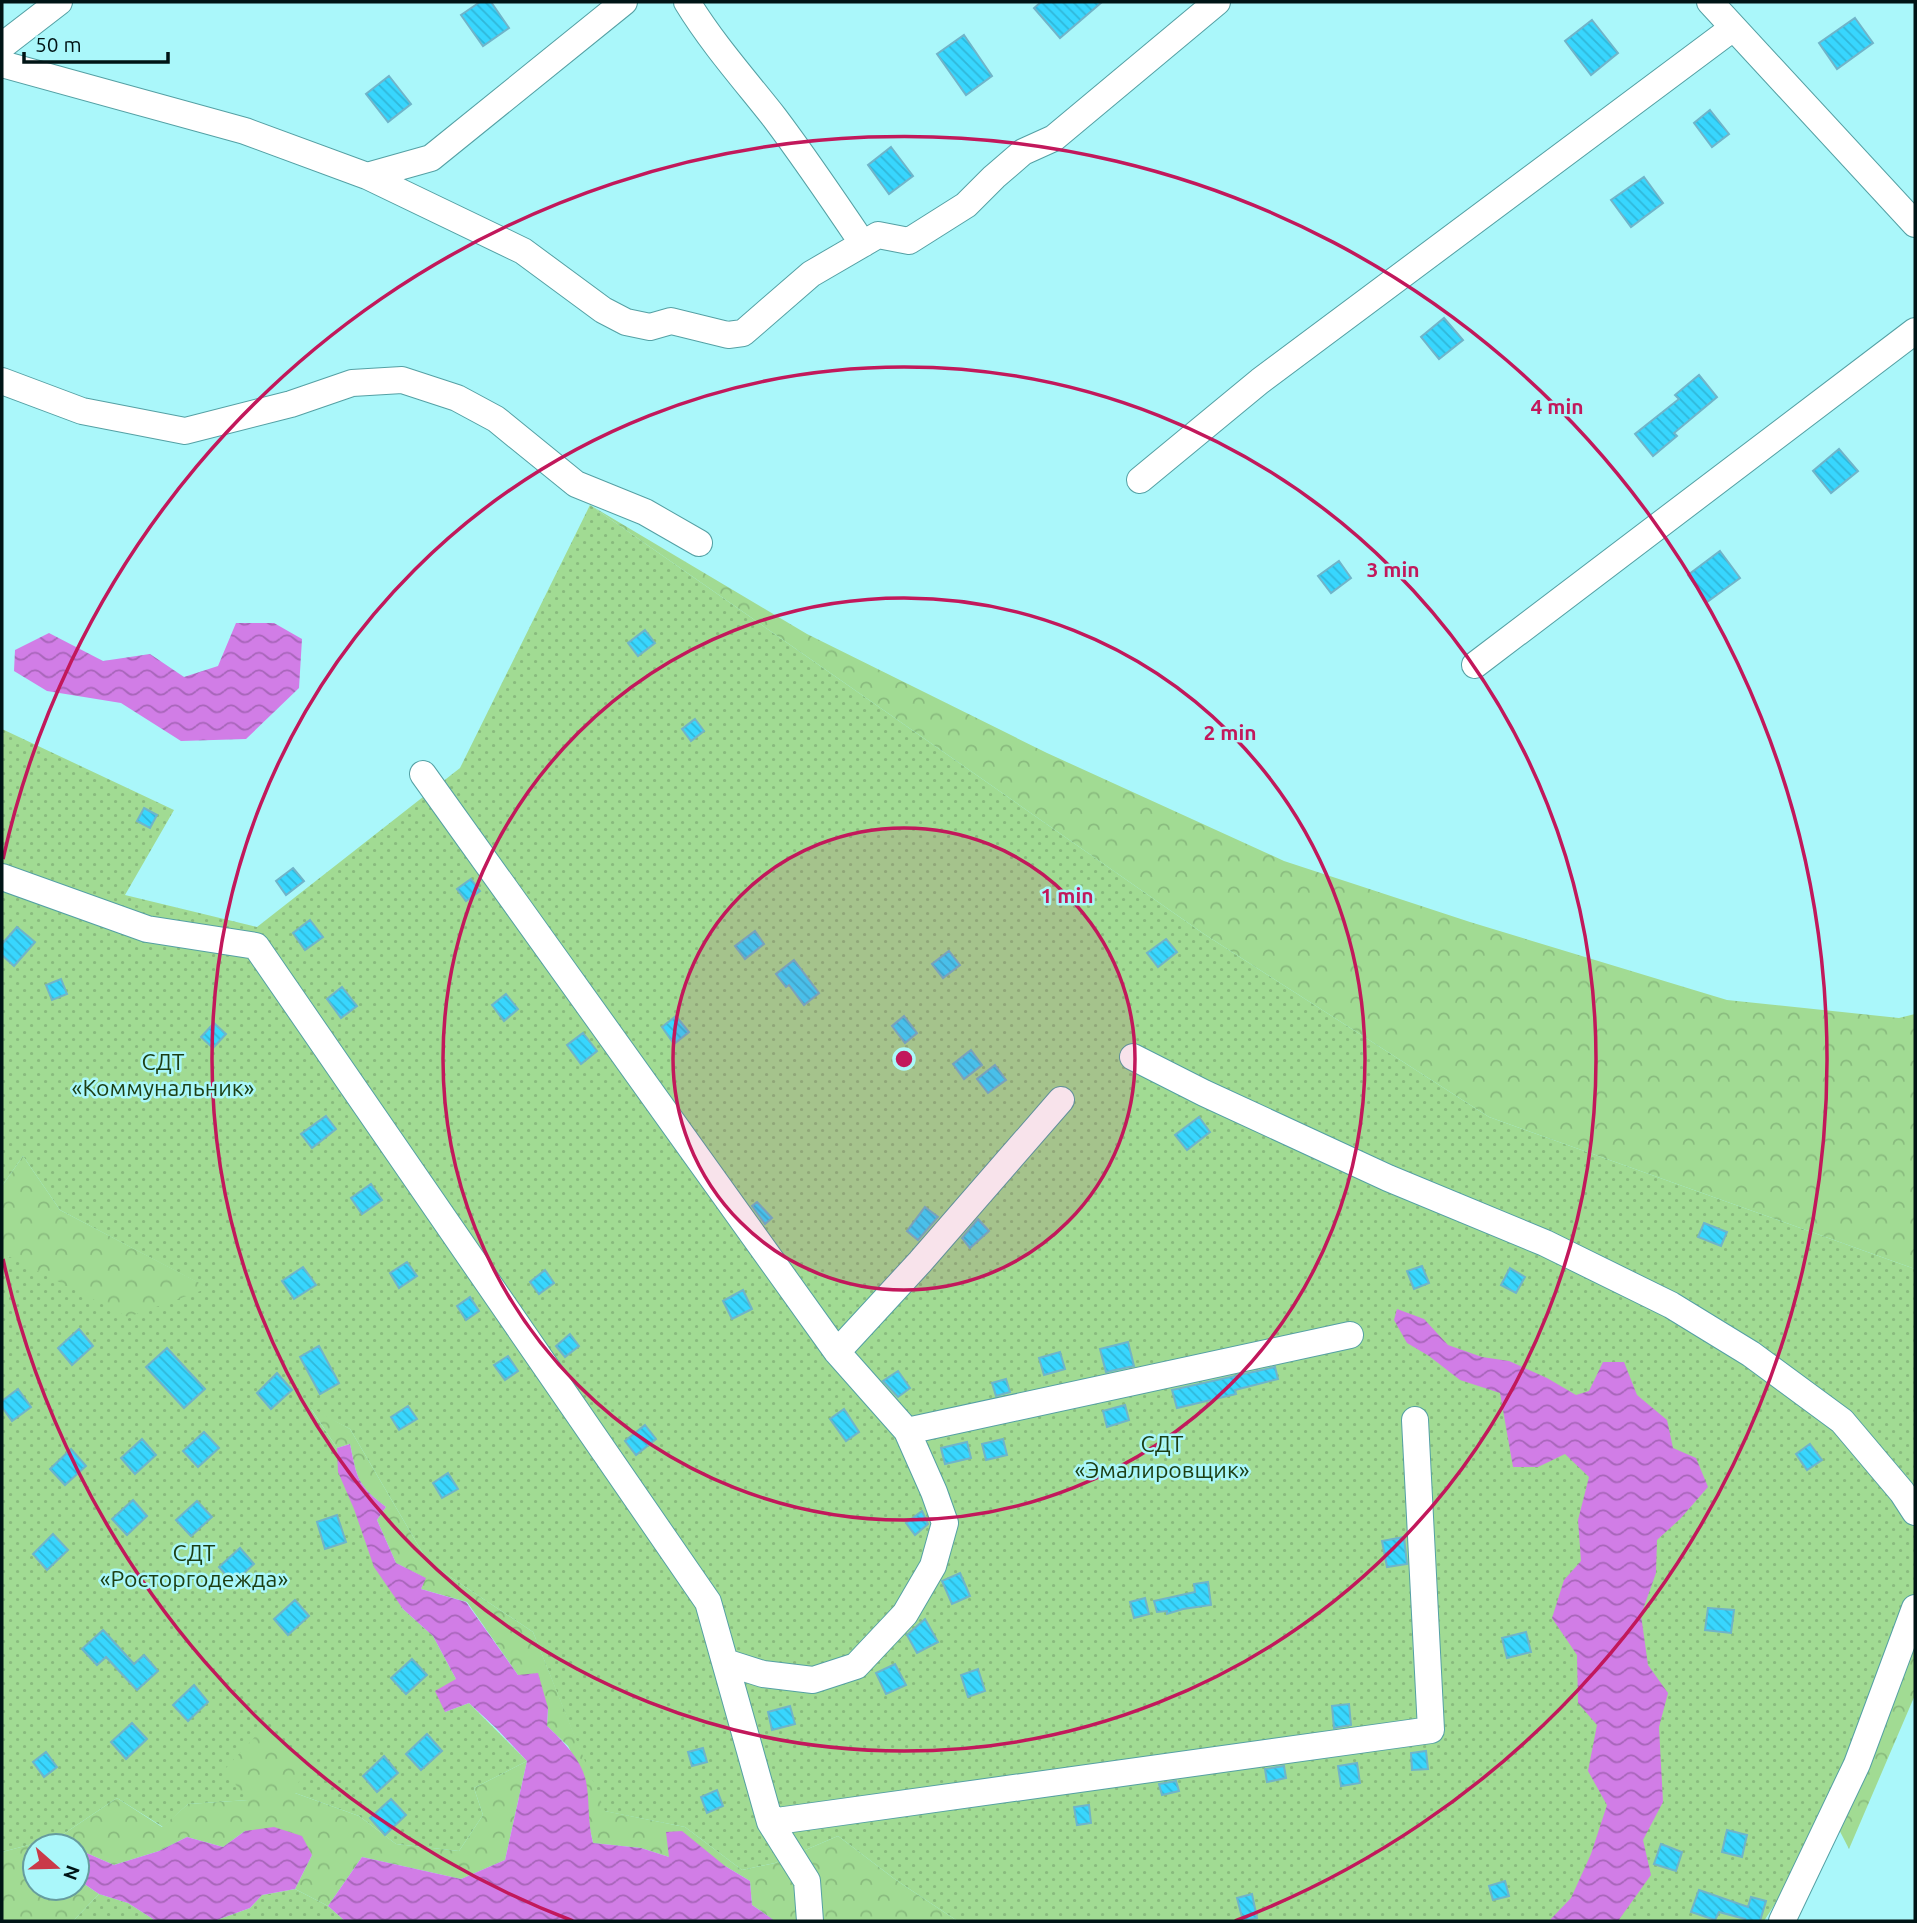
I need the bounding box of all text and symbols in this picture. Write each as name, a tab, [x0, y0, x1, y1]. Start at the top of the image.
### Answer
scale bar	[24, 21, 168, 65]
text: 50 m	[35, 32, 82, 56]
text: 4 min	[1530, 394, 1584, 418]
text: 3 min	[1366, 557, 1420, 581]
text: 2 min	[1203, 720, 1257, 744]
text: 1 min	[1040, 883, 1094, 907]
centre of rings	[892, 1047, 916, 1071]
park label: СДТ «Коммунальник»	[72, 1049, 254, 1100]
park label: СДТ «Эмалировщик»	[1074, 1431, 1250, 1482]
park label: СДТ «Росторгодежда»	[100, 1540, 288, 1591]
north arrow	[21, 1832, 91, 1902]
text: N	[59, 1862, 85, 1883]

